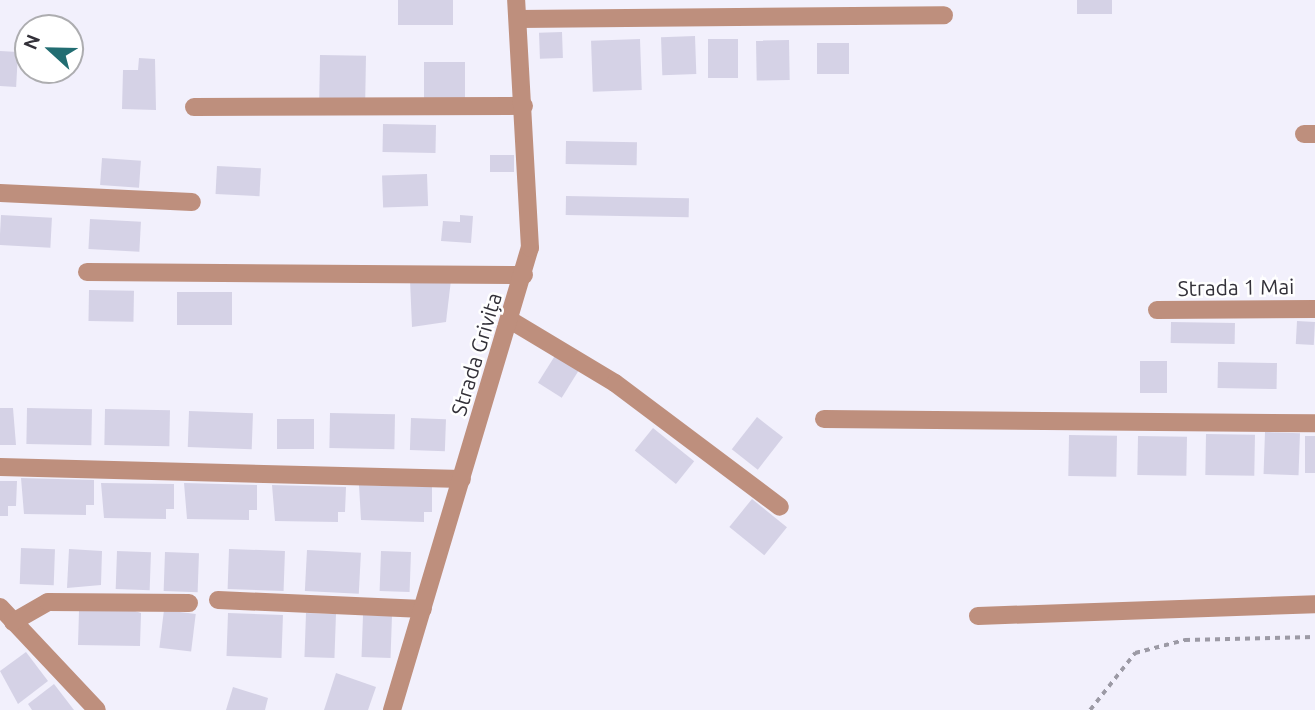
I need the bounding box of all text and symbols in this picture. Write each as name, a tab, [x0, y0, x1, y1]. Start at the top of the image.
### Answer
north arrow	[14, 14, 84, 84]
text: N	[19, 31, 44, 53]
street label: Strada 1 Mai	[1177, 273, 1295, 301]
street label: Strada Grivița	[445, 290, 507, 418]

